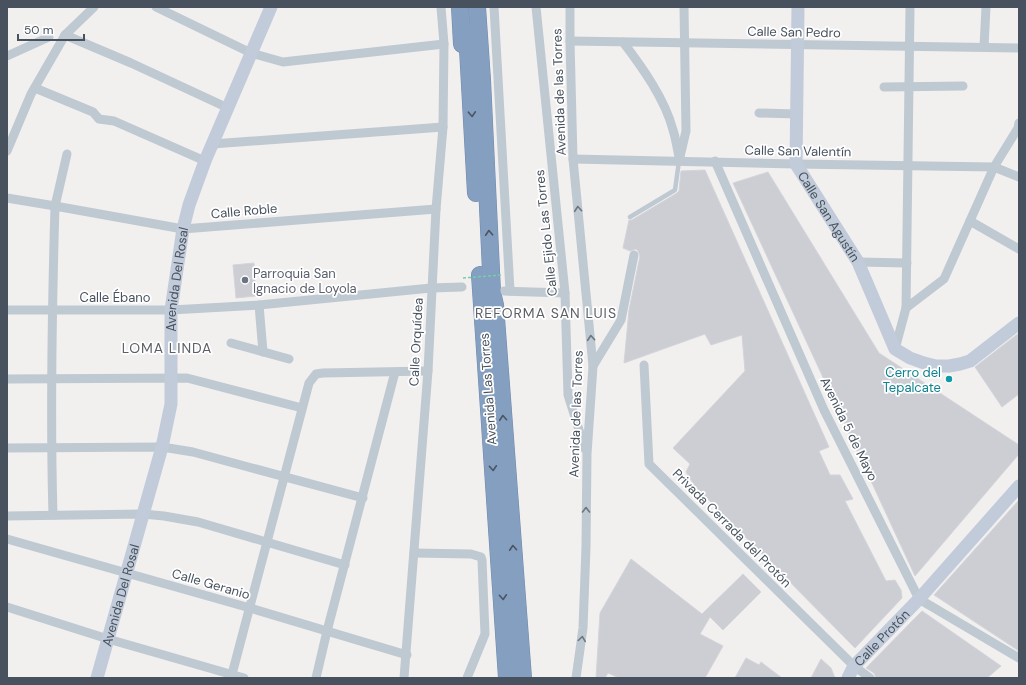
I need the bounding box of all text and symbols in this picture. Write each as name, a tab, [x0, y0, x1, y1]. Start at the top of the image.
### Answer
scale bar	[18, 16, 84, 42]
text: 50 m	[24, 22, 53, 38]
street label: Calle San Pedro	[747, 23, 841, 41]
street label: Avenida de las Torres	[548, 28, 570, 156]
one-way arrow	[467, 111, 476, 117]
street label: Calle San Valentín	[744, 142, 852, 160]
street label: Calle San Agustín	[794, 168, 864, 265]
street label: Calle Ejido Las Torres	[531, 169, 561, 297]
street label: Calle Roble	[210, 200, 278, 222]
one-way arrow	[574, 205, 583, 212]
street label: Avenida Del Rosal	[163, 225, 192, 332]
one-way arrow	[485, 230, 494, 236]
place label: Parroquia San Ignacio de Loyola	[253, 265, 357, 297]
marker: Parroquia San Ignacio de Loyola	[240, 275, 250, 285]
street label: Calle Ébano	[80, 288, 151, 306]
street label: Calle Orquídea	[405, 297, 427, 387]
district label: REFORMA SAN LUIS	[475, 304, 617, 322]
street label: Avenida Las Torres	[476, 332, 500, 446]
one-way arrow	[586, 335, 595, 341]
district label: LOMA LINDA	[122, 339, 212, 357]
street label: Avenida de las Torres	[565, 350, 587, 478]
place label: Cerro del Tepalcate	[883, 364, 941, 396]
street label: Avenida 5 de Mayo	[816, 374, 882, 484]
marker: Cerro del Tepalcate	[944, 374, 954, 384]
one-way arrow	[499, 415, 508, 421]
one-way arrow	[489, 465, 498, 471]
street label: Privada Cerrada del Protón	[669, 465, 795, 591]
one-way arrow	[582, 507, 590, 513]
street label: Avenida Del Rosal	[98, 542, 143, 648]
one-way arrow	[509, 545, 518, 551]
street label: Calle Geranio	[170, 565, 252, 603]
one-way arrow	[498, 594, 507, 600]
street label: Calle Protón	[850, 606, 913, 670]
one-way arrow	[577, 636, 586, 642]

